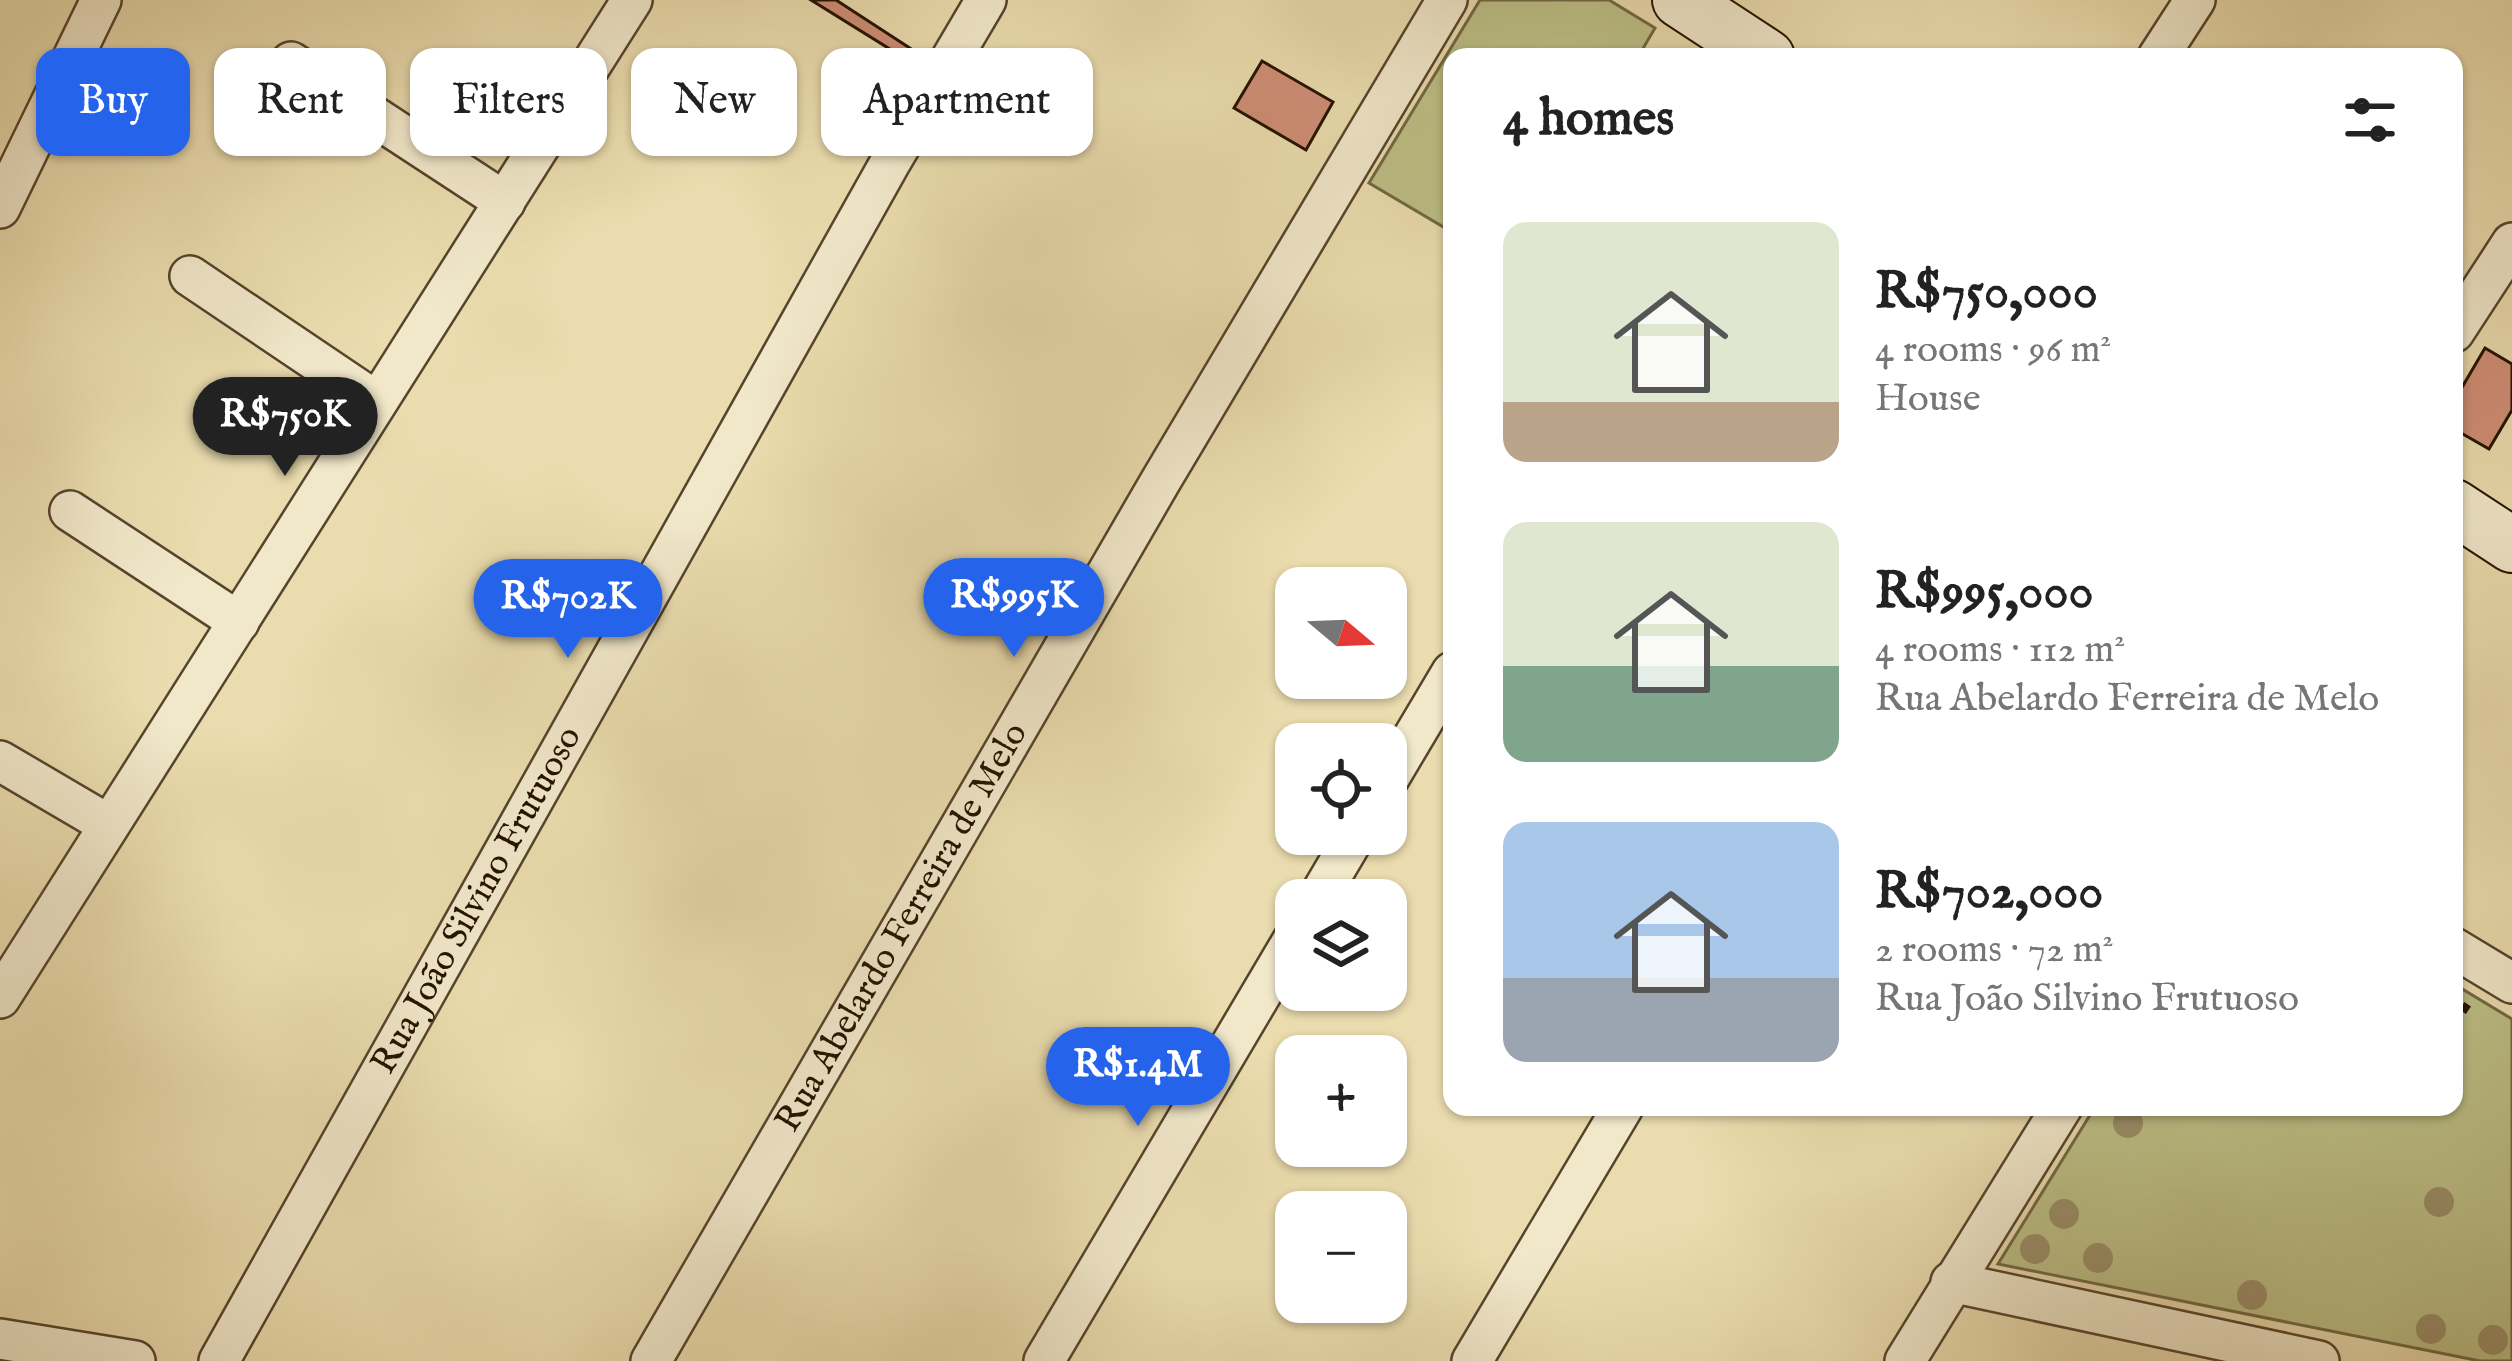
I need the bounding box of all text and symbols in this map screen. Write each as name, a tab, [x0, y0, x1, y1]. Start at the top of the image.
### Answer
chip: Buy	[36, 48, 190, 156]
chip: Rent	[214, 48, 386, 156]
chip: Filters	[410, 48, 607, 156]
chip: New	[631, 48, 797, 156]
chip: Apartment	[821, 48, 1093, 156]
icon: filters	[2337, 87, 2403, 153]
text: 4 homes	[1503, 88, 1674, 153]
text: R$750,000	[1875, 261, 2098, 326]
icon: home	[1599, 270, 1743, 414]
text: 4 rooms · 96 m²	[1875, 326, 2111, 375]
text: House	[1875, 375, 1981, 424]
pin: R$750K	[187, 377, 383, 479]
text: R$750K	[220, 391, 350, 440]
pin: R$995K	[916, 558, 1112, 660]
pin: R$702K	[470, 559, 666, 661]
text: R$995,000	[1875, 561, 2094, 626]
north arrow	[1275, 567, 1407, 699]
map controls	[1275, 567, 1407, 1323]
icon: home	[1599, 570, 1743, 714]
text: R$995K	[950, 572, 1078, 621]
text: R$702K	[501, 573, 635, 622]
text: 4 rooms · 112 m²	[1875, 626, 2125, 675]
text: Rua Abelardo Ferreira de Melo	[1875, 675, 2379, 724]
street label: Rua Abelardo Ferreira de Melo	[765, 714, 1039, 1140]
street label: Rua João Silvino Frutuoso	[361, 718, 593, 1082]
button: locate	[1275, 723, 1407, 855]
text: R$702,000	[1875, 861, 2103, 926]
icon: home	[1599, 870, 1743, 1014]
button: layers	[1275, 879, 1407, 1011]
text: 2 rooms · 72 m²	[1875, 926, 2114, 975]
text: Rua João Silvino Frutuoso	[1875, 975, 2299, 1024]
pin: R$1.4M	[1040, 1027, 1236, 1129]
button: +	[1275, 1035, 1407, 1167]
text: R$1.4M	[1073, 1041, 1203, 1090]
button: −	[1275, 1191, 1407, 1323]

